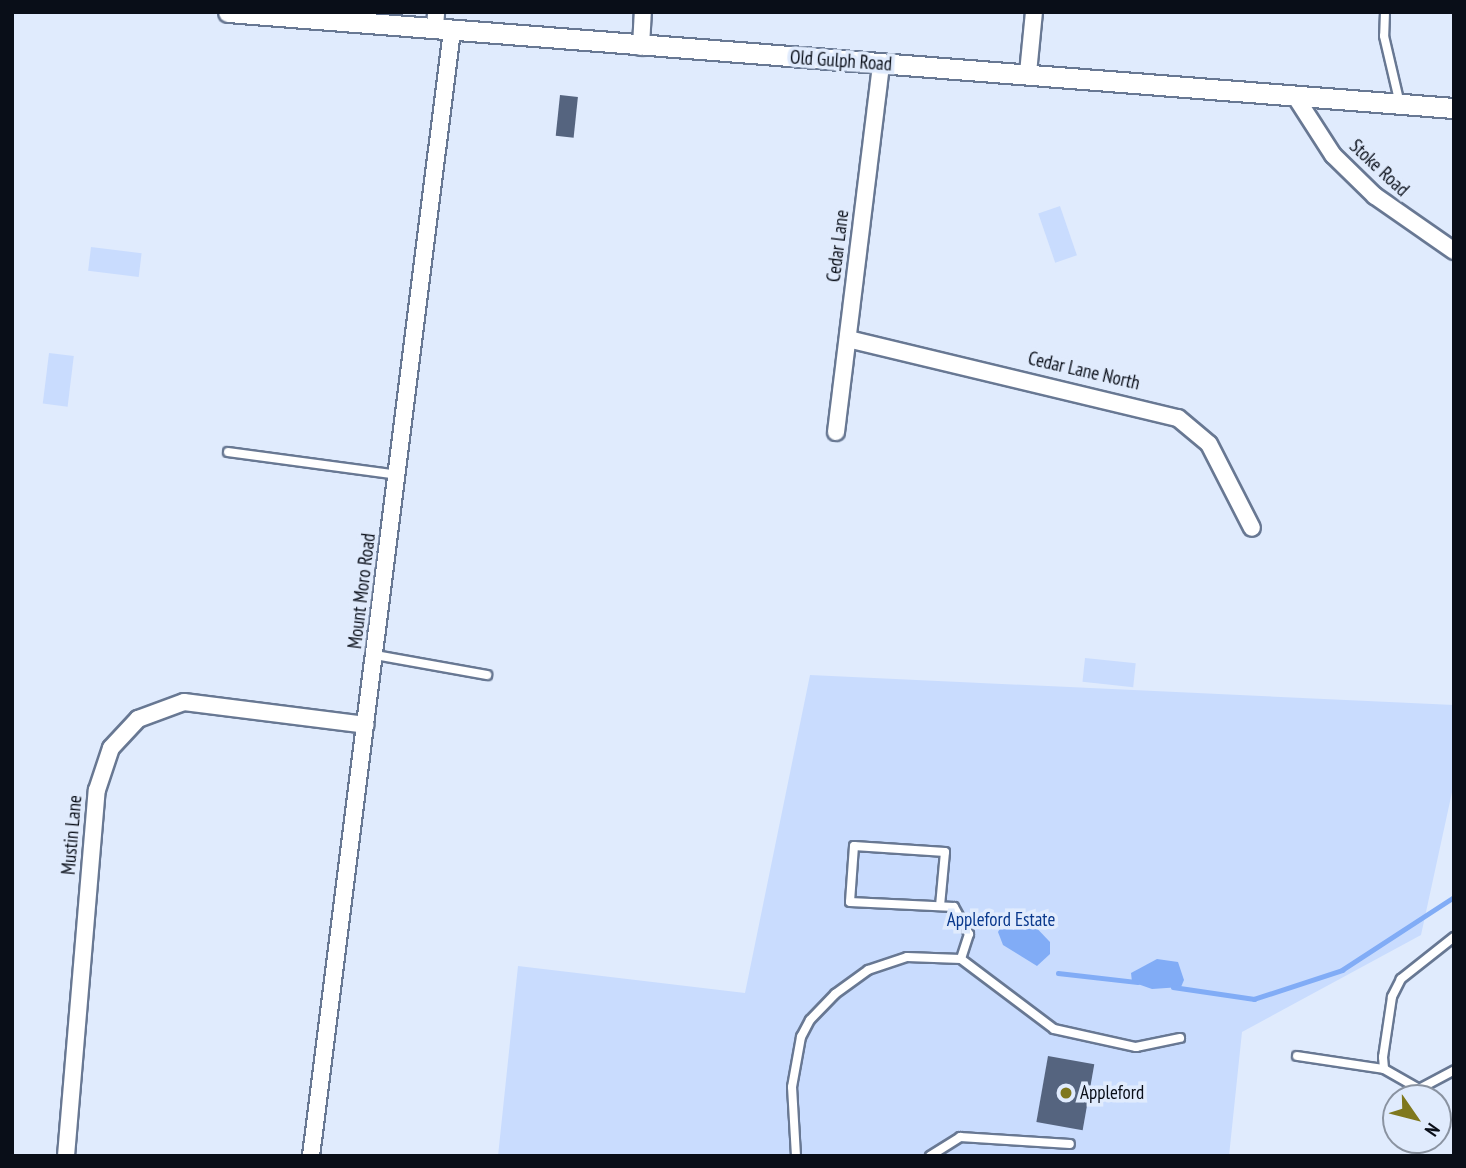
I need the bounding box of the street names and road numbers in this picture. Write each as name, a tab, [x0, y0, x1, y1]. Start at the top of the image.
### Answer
street label: Old Gulph Road	[789, 46, 893, 76]
street label: Stoke Road	[1345, 135, 1413, 201]
street label: Cedar Lane	[822, 209, 854, 283]
street label: Cedar Lane North	[1026, 347, 1142, 395]
street label: Mount Moro Road	[344, 532, 380, 650]
street label: Mustin Lane	[57, 794, 87, 876]

